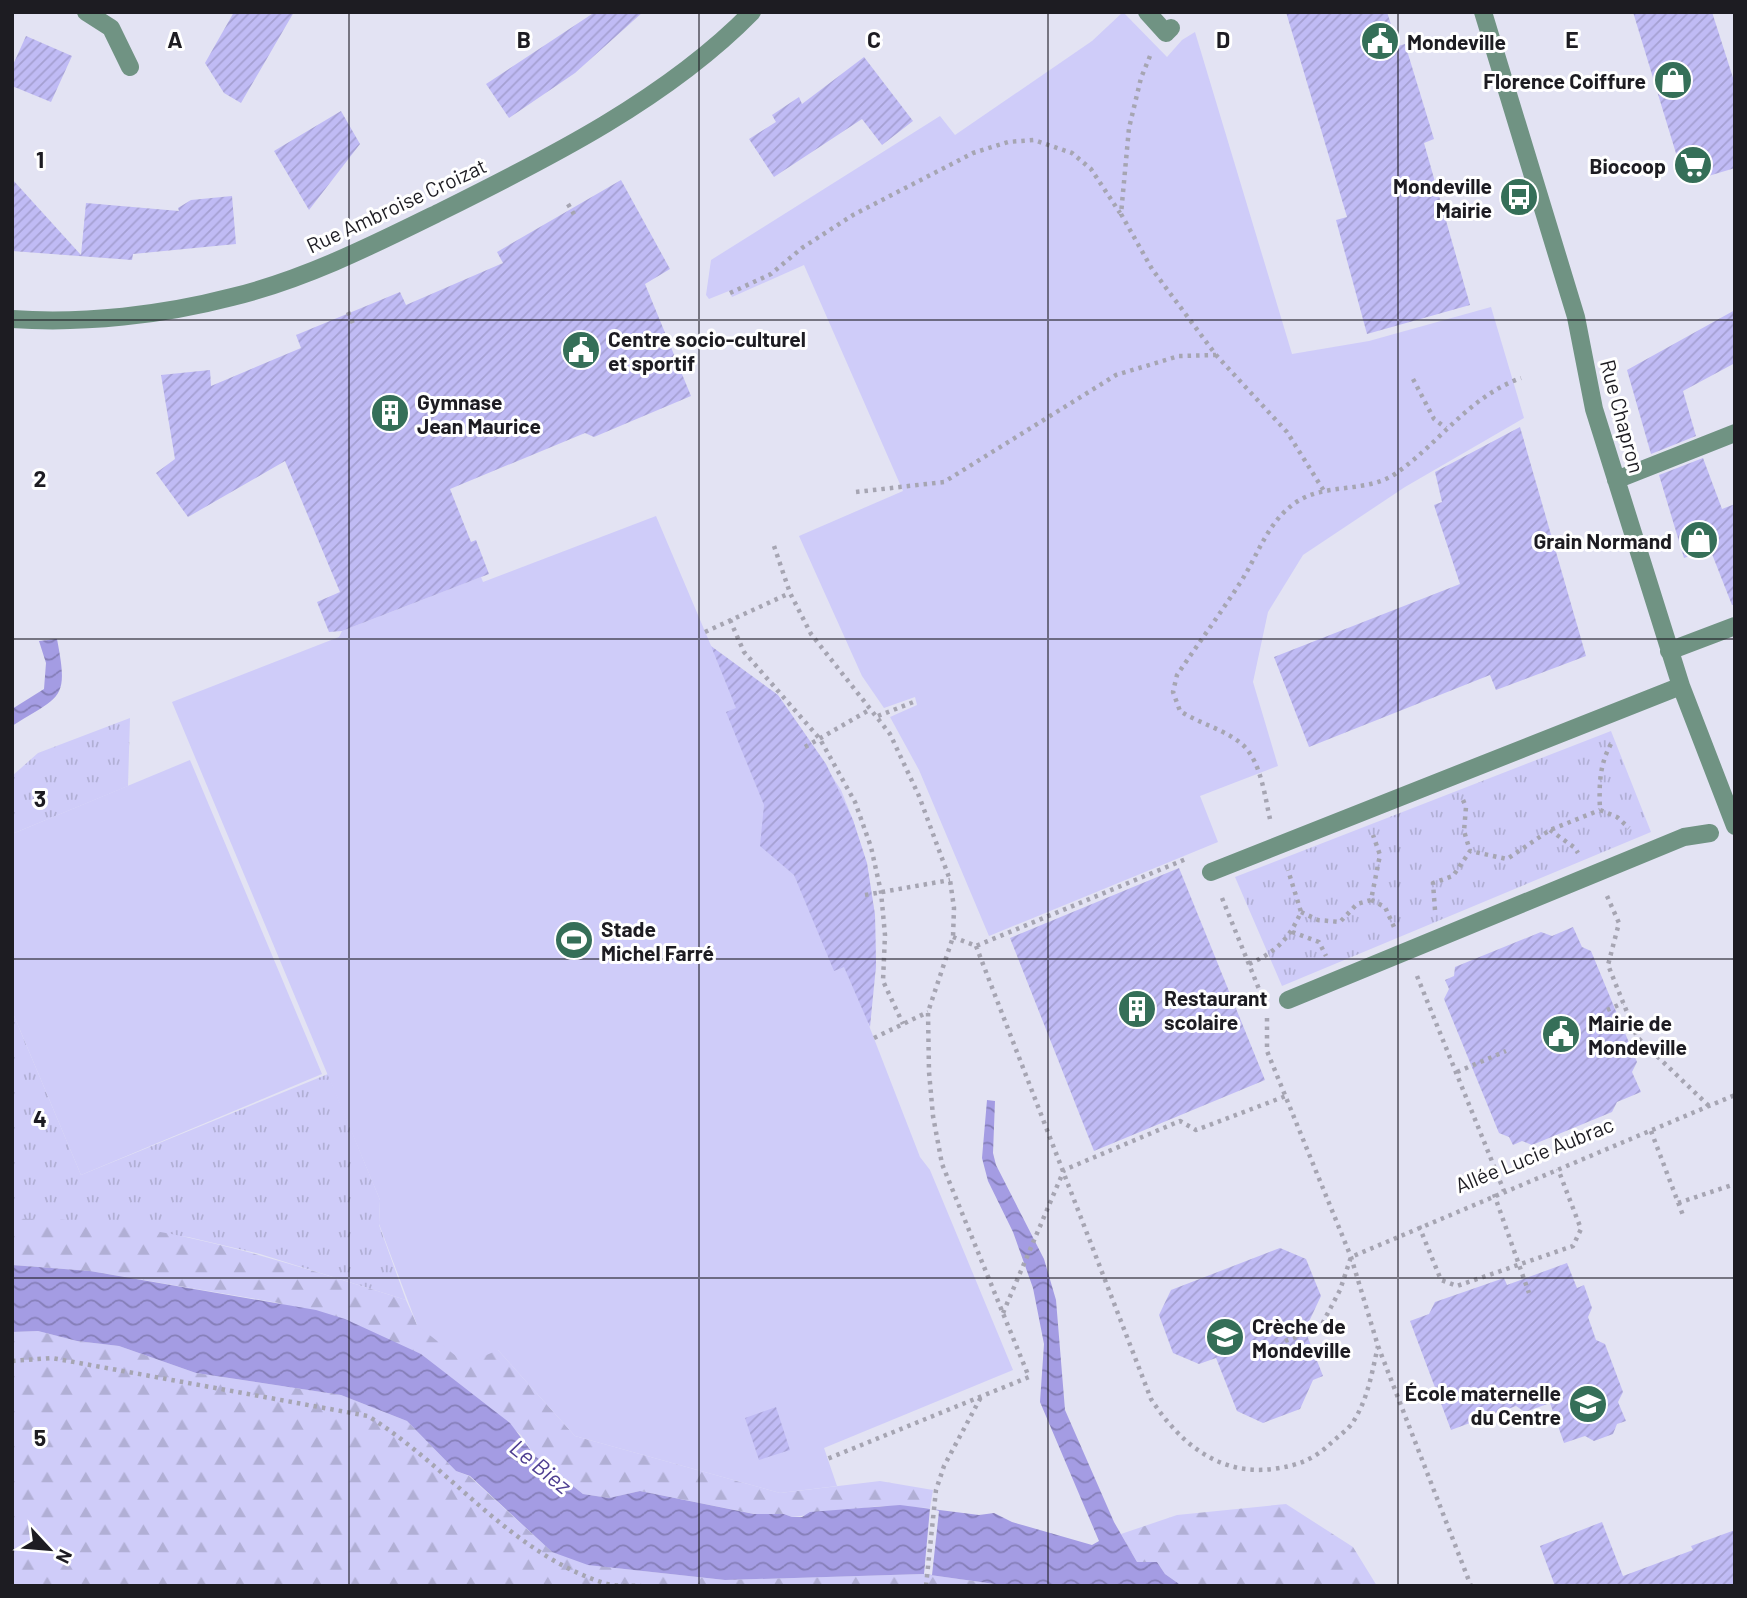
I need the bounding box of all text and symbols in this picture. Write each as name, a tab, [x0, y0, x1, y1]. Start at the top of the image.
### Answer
public building icon: Mondeville	[1359, 20, 1401, 62]
text: A	[167, 25, 183, 53]
text: B	[517, 25, 531, 53]
text: C	[867, 25, 881, 53]
text: D	[1216, 25, 1230, 53]
text: E	[1565, 25, 1579, 53]
place label: Mondeville	[1407, 29, 1506, 54]
shop icon: Florence Coiffure	[1652, 59, 1694, 101]
place label: Florence Coiffure	[1483, 68, 1646, 93]
supermarket icon: Biocoop	[1672, 144, 1714, 186]
text: 1	[36, 145, 44, 173]
street label: Rue Ambroise Croizat	[302, 152, 490, 258]
place label: Biocoop	[1589, 153, 1666, 178]
place label: Mondeville Mairie	[1393, 173, 1492, 222]
bus stop icon: Mondeville Mairie	[1498, 176, 1540, 218]
place label: Centre socio-culturel et sportif	[608, 326, 806, 375]
public building icon: Centre socio-culturel et sportif	[560, 329, 602, 371]
street label: Rue Chapron	[1596, 357, 1650, 475]
place label: Gymnase Jean Maurice	[417, 389, 541, 438]
building icon: Gymnase Jean Maurice	[369, 392, 411, 434]
text: 2	[34, 464, 46, 492]
shop icon: Grain Normand	[1678, 519, 1720, 561]
place label: Grain Normand	[1533, 528, 1672, 553]
text: 3	[34, 784, 46, 812]
place label: Stade Michel Farré	[601, 916, 714, 965]
sports icon: Stade Michel Farré	[553, 919, 595, 961]
place label: Restaurant scolaire	[1164, 985, 1268, 1034]
building icon: Restaurant scolaire	[1116, 988, 1158, 1030]
place label: Mairie de Mondeville	[1588, 1010, 1687, 1059]
public building icon: Mairie de Mondeville	[1540, 1013, 1582, 1055]
text: 4	[33, 1104, 47, 1132]
street label: Allée Lucie Aubrac	[1451, 1111, 1617, 1197]
place label: Crèche de Mondeville	[1252, 1313, 1351, 1362]
school or university icon: Crèche de Mondeville	[1204, 1316, 1246, 1358]
place label: École maternelle du Centre	[1405, 1380, 1561, 1429]
school or university icon: École maternelle du Centre	[1567, 1383, 1609, 1425]
text: 5	[34, 1423, 46, 1451]
water label: Le Biez	[505, 1433, 578, 1500]
north arrow	[14, 1514, 84, 1584]
text: N	[52, 1546, 78, 1567]

